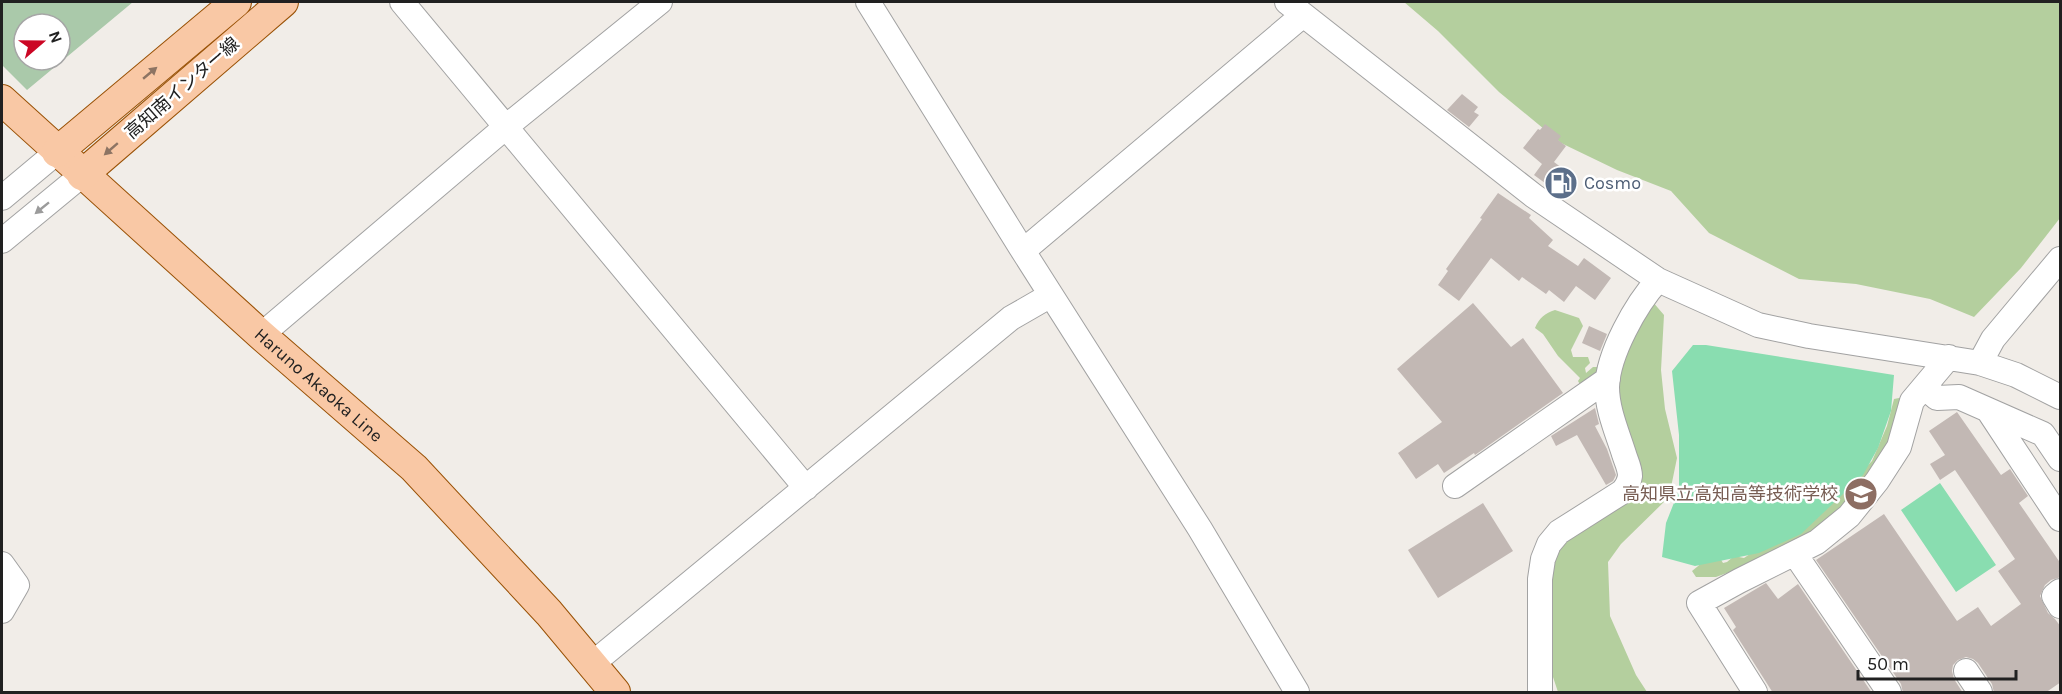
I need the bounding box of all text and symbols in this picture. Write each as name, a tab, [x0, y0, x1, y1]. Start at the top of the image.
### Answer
north arrow	[12, 12, 72, 72]
text: N	[45, 28, 67, 46]
street label: 高知南インター線	[120, 32, 244, 144]
one-way arrow	[142, 67, 158, 80]
one-way arrow	[104, 142, 119, 155]
fuel station icon: Cosmo	[1543, 165, 1579, 201]
place label: Cosmo	[1584, 172, 1641, 194]
one-way arrow	[34, 201, 50, 214]
street label: Haruno Akaoka Line	[250, 323, 387, 447]
school or university icon: 高知県立高知高等技術学校	[1843, 476, 1879, 512]
place label: 高知県立高知高等技術学校	[1622, 483, 1838, 505]
scale bar	[1858, 643, 2016, 681]
text: 50 m	[1867, 653, 1909, 675]

